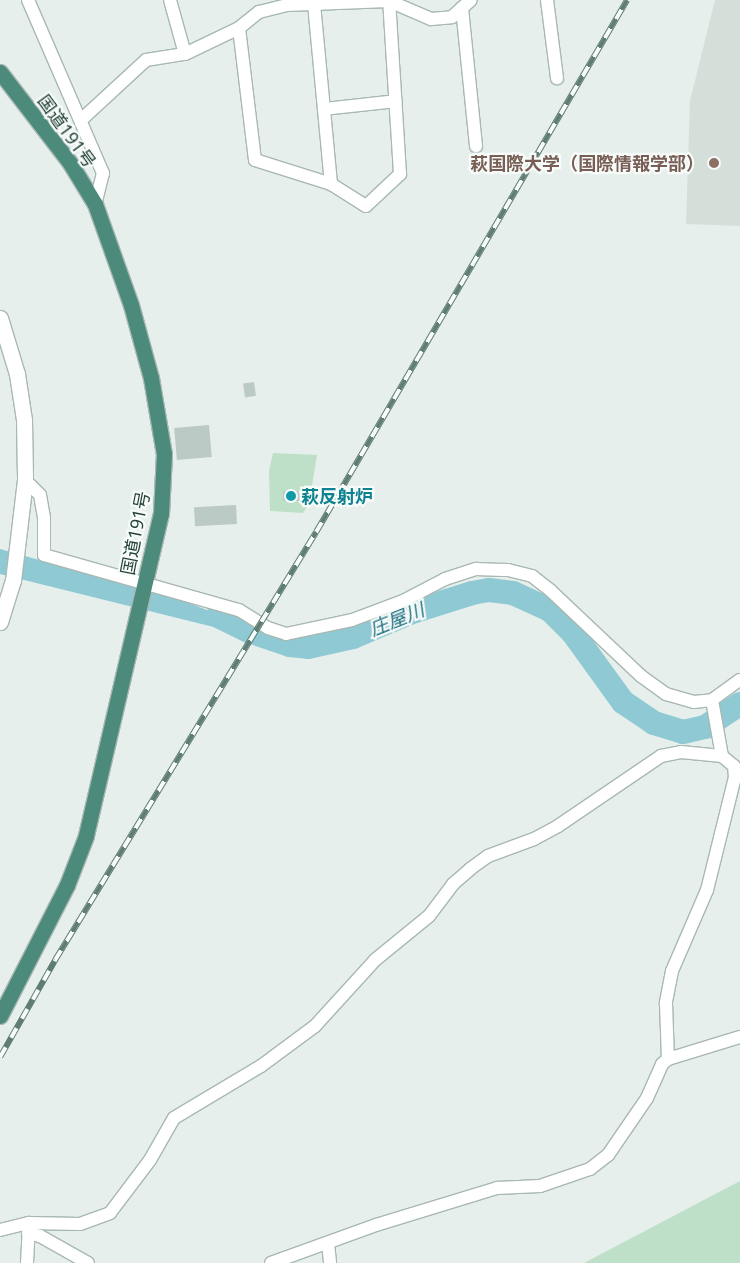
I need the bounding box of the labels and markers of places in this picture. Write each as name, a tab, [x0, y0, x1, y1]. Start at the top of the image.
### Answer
place label: 萩国際大学（国際情報学部）	[470, 152, 704, 174]
marker: 萩国際大学（国際情報学部）	[708, 157, 720, 169]
place label: 萩反射炉	[301, 485, 373, 507]
marker: 萩反射炉	[285, 490, 297, 502]

